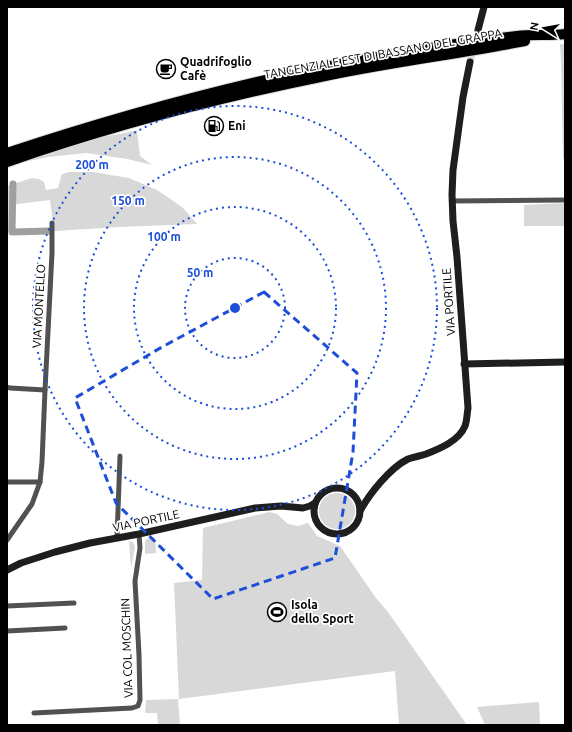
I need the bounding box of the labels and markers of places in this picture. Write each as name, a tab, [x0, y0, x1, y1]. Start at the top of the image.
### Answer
place label: Quadrifoglio Cafè	[180, 55, 252, 82]
cafe icon: Quadrifoglio Cafè	[155, 58, 177, 80]
fuel station icon: Eni	[203, 115, 225, 137]
place label: Eni	[228, 119, 246, 132]
centre of rings	[228, 301, 242, 315]
place label: Isola dello Sport	[291, 598, 354, 625]
sports icon: Isola dello Sport	[266, 601, 288, 623]

